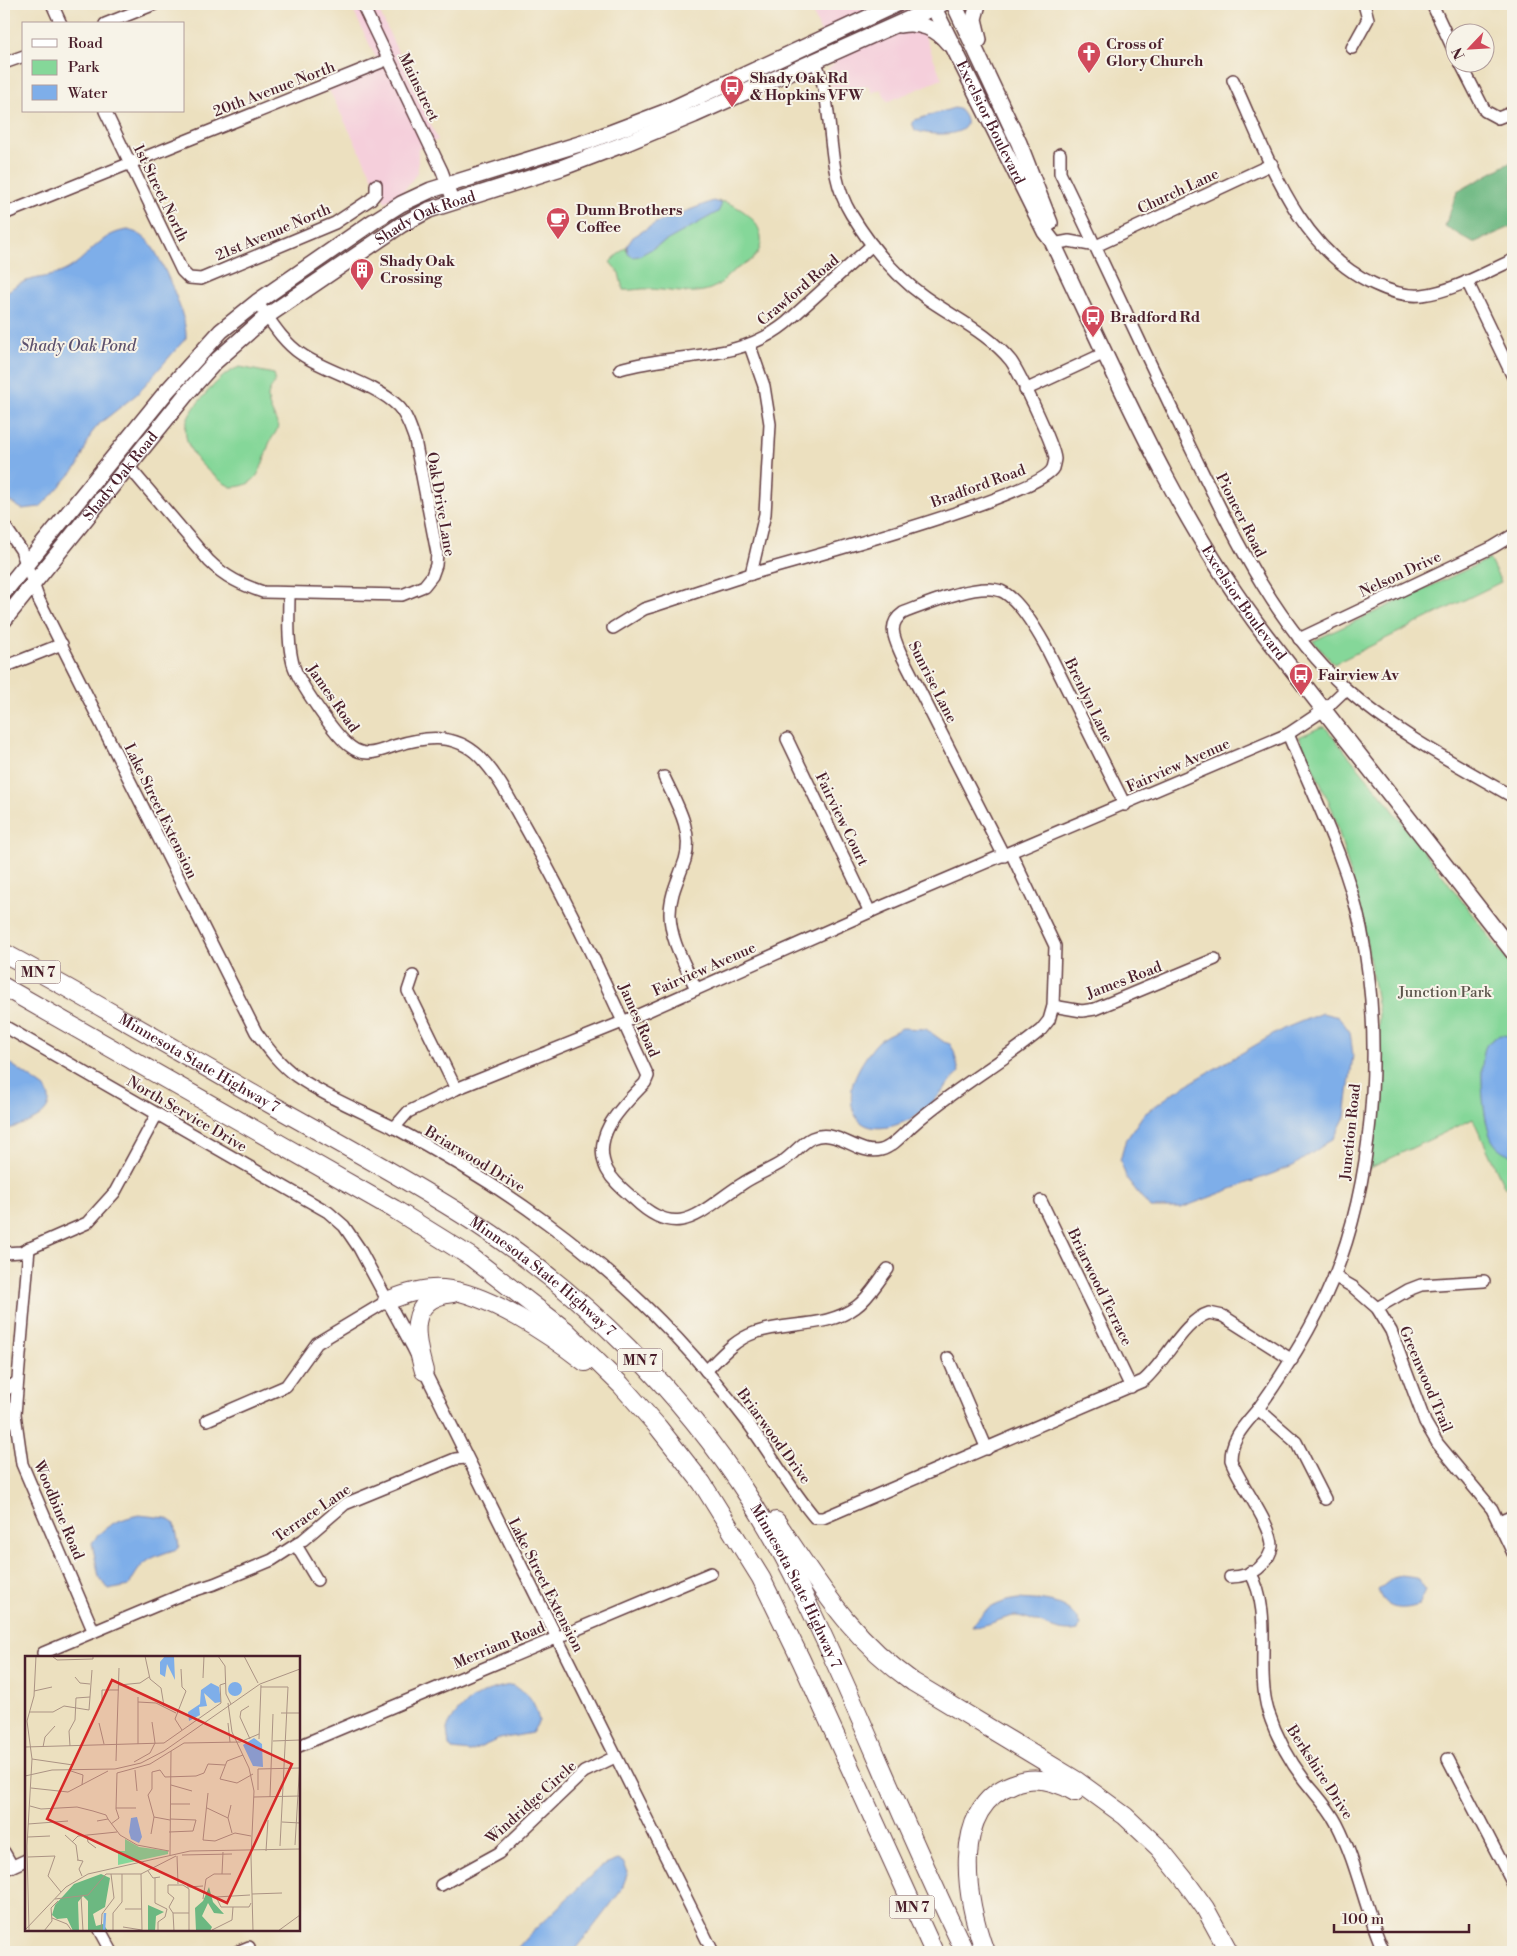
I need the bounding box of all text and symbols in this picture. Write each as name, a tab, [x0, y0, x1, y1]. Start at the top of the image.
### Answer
legend	[22, 22, 185, 112]
north arrow	[1444, 22, 1494, 72]
text: Road	[68, 34, 103, 53]
place label: Cross of Glory Church	[1106, 35, 1204, 71]
church icon: Cross of Glory Church	[1076, 40, 1102, 74]
text: N	[1449, 44, 1470, 62]
street label: Mainstreet	[394, 50, 444, 125]
street label: 20th Avenue North	[210, 57, 338, 122]
street label: Excelsior Boulevard	[951, 57, 1029, 188]
text: Park	[68, 58, 100, 77]
place label: Shady Oak Rd & Hopkins VFW	[750, 69, 864, 105]
bus stop icon: Shady Oak Rd & Hopkins VFW	[719, 74, 745, 108]
text: Water	[67, 84, 108, 103]
street label: 1st Street North	[129, 141, 192, 245]
street label: Church Lane	[1134, 164, 1222, 219]
street label: Shady Oak Road	[372, 187, 478, 250]
street label: 21st Avenue North	[213, 200, 334, 265]
place label: Dunn Brothers Coffee	[576, 201, 683, 237]
cafe icon: Dunn Brothers Coffee	[545, 206, 571, 240]
street label: Crawford Road	[754, 250, 843, 330]
place label: Shady Oak Crossing	[380, 252, 456, 288]
building icon: Shady Oak Crossing	[349, 257, 375, 291]
bus stop icon: Bradford Rd	[1080, 304, 1106, 338]
place label: Bradford Rd	[1110, 308, 1201, 327]
water label: Shady Oak Pond	[20, 336, 137, 356]
street label: Shady Oak Road	[79, 427, 163, 525]
street label: Oak Drive Lane	[422, 450, 459, 558]
street label: Bradford Road	[927, 460, 1029, 513]
street label: Pioneer Road	[1211, 470, 1270, 561]
street label: Excelsior Boulevard	[1197, 542, 1291, 665]
street label: Nelson Drive	[1356, 547, 1444, 602]
street label: Sunrise Lane	[904, 638, 961, 726]
street label: Brenlyn Lane	[1060, 654, 1117, 745]
street label: James Road	[302, 660, 363, 737]
bus stop icon: Fairview Av	[1288, 662, 1314, 696]
place label: Fairview Av	[1318, 666, 1399, 685]
street label: Fairview Avenue	[1123, 734, 1233, 797]
street label: Lake Street Extension	[120, 740, 202, 882]
street label: Fairview Court	[811, 769, 873, 870]
street label: Fairview Avenue	[649, 938, 759, 1001]
street label: James Road	[1083, 957, 1165, 1004]
road number: MN 7	[15, 960, 60, 984]
street label: James Road	[613, 979, 664, 1061]
park label: Junction Park	[1397, 983, 1493, 1002]
street label: Minnesota State Highway 7	[115, 1010, 283, 1117]
street label: North Service Drive	[123, 1072, 250, 1157]
street label: Junction Road	[1336, 1082, 1365, 1182]
street label: Briarwood Drive	[420, 1121, 528, 1197]
street label: Minnesota State Highway 7	[465, 1213, 620, 1341]
street label: Briarwood Terrace	[1062, 1224, 1136, 1349]
street label: Greenwood Trail	[1395, 1323, 1457, 1436]
road number: MN 7	[618, 1348, 662, 1372]
street label: Briarwood Drive	[732, 1384, 815, 1488]
street label: Woodbine Road	[29, 1457, 88, 1563]
street label: Terrace Lane	[270, 1480, 355, 1547]
street label: Minnesota State Highway 7	[746, 1501, 846, 1672]
street label: Lake Street Extension	[503, 1515, 588, 1656]
street label: Merriam Road	[450, 1617, 548, 1673]
inset map	[25, 1656, 300, 1931]
street label: Berkshire Drive	[1282, 1721, 1357, 1823]
street label: Windridge Circle	[481, 1757, 580, 1849]
road number: MN 7	[890, 1895, 934, 1918]
scale bar	[1334, 1901, 1470, 1933]
text: 100 m	[1342, 1910, 1384, 1929]

